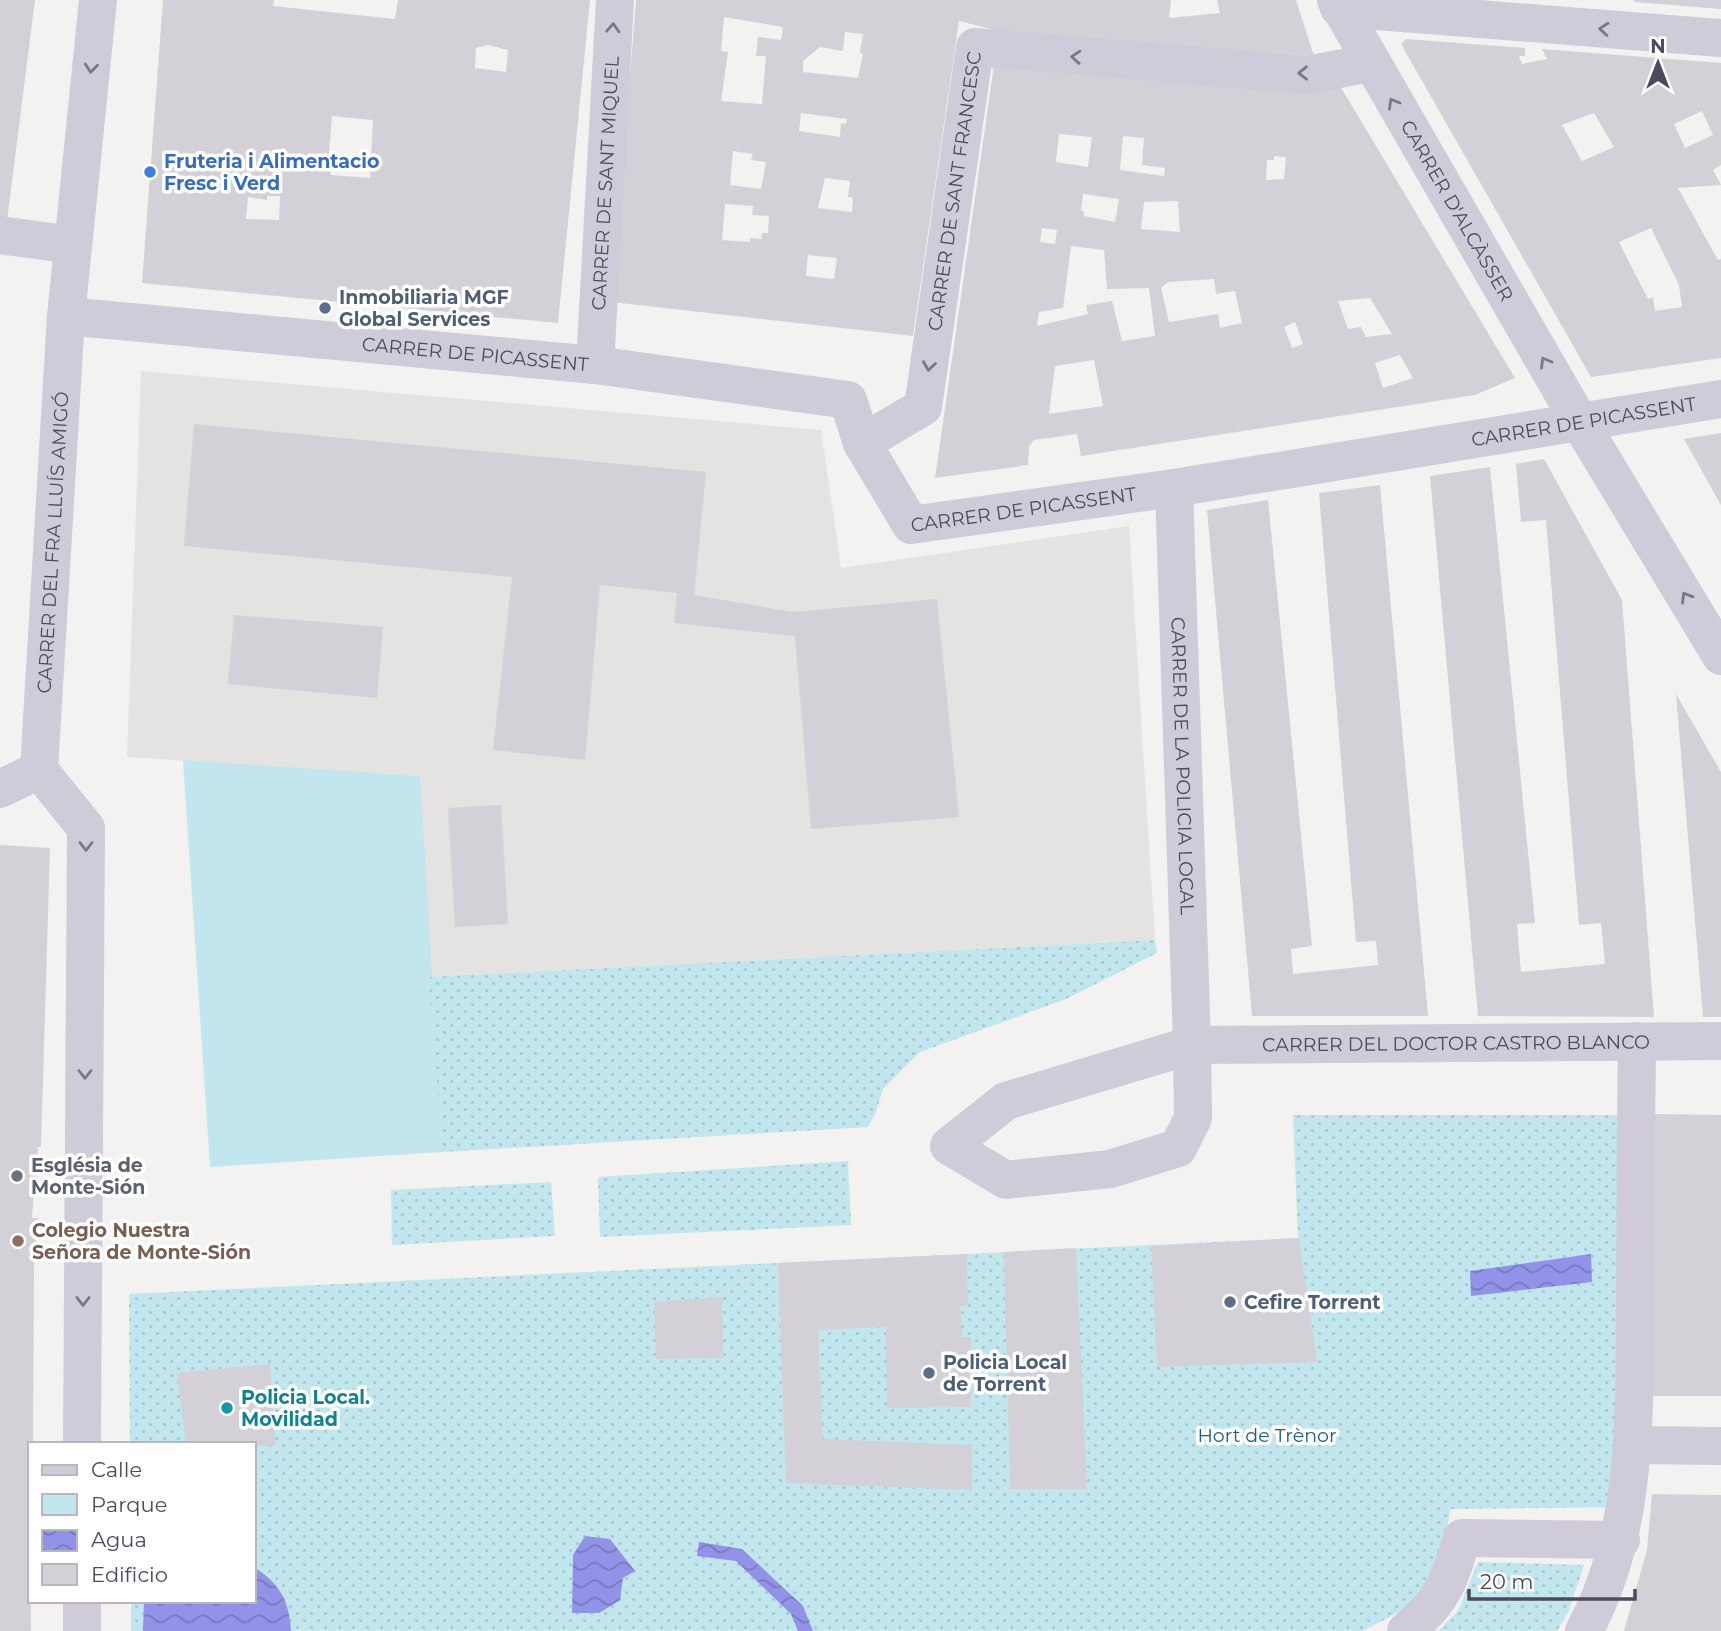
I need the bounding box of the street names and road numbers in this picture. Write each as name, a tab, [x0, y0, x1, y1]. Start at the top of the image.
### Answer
street label: CARRER DE SANT FRANCESC	[923, 50, 986, 332]
street label: CARRER DE SANT MIQUEL	[587, 55, 623, 311]
street label: CARRER D'ALCÀSSER	[1396, 116, 1519, 305]
street label: CARRER DE PICASSENT	[361, 332, 590, 376]
street label: CARRER DEL FRA LLUÍS AMIGÓ	[32, 391, 73, 694]
street label: CARRER DE PICASSENT	[1469, 392, 1698, 451]
street label: CARRER DE PICASSENT	[909, 482, 1138, 536]
street label: CARRER DE LA POLICIA LOCAL	[1167, 616, 1199, 916]
street label: CARRER DEL DOCTOR CASTRO BLANCO	[1262, 1030, 1650, 1056]

